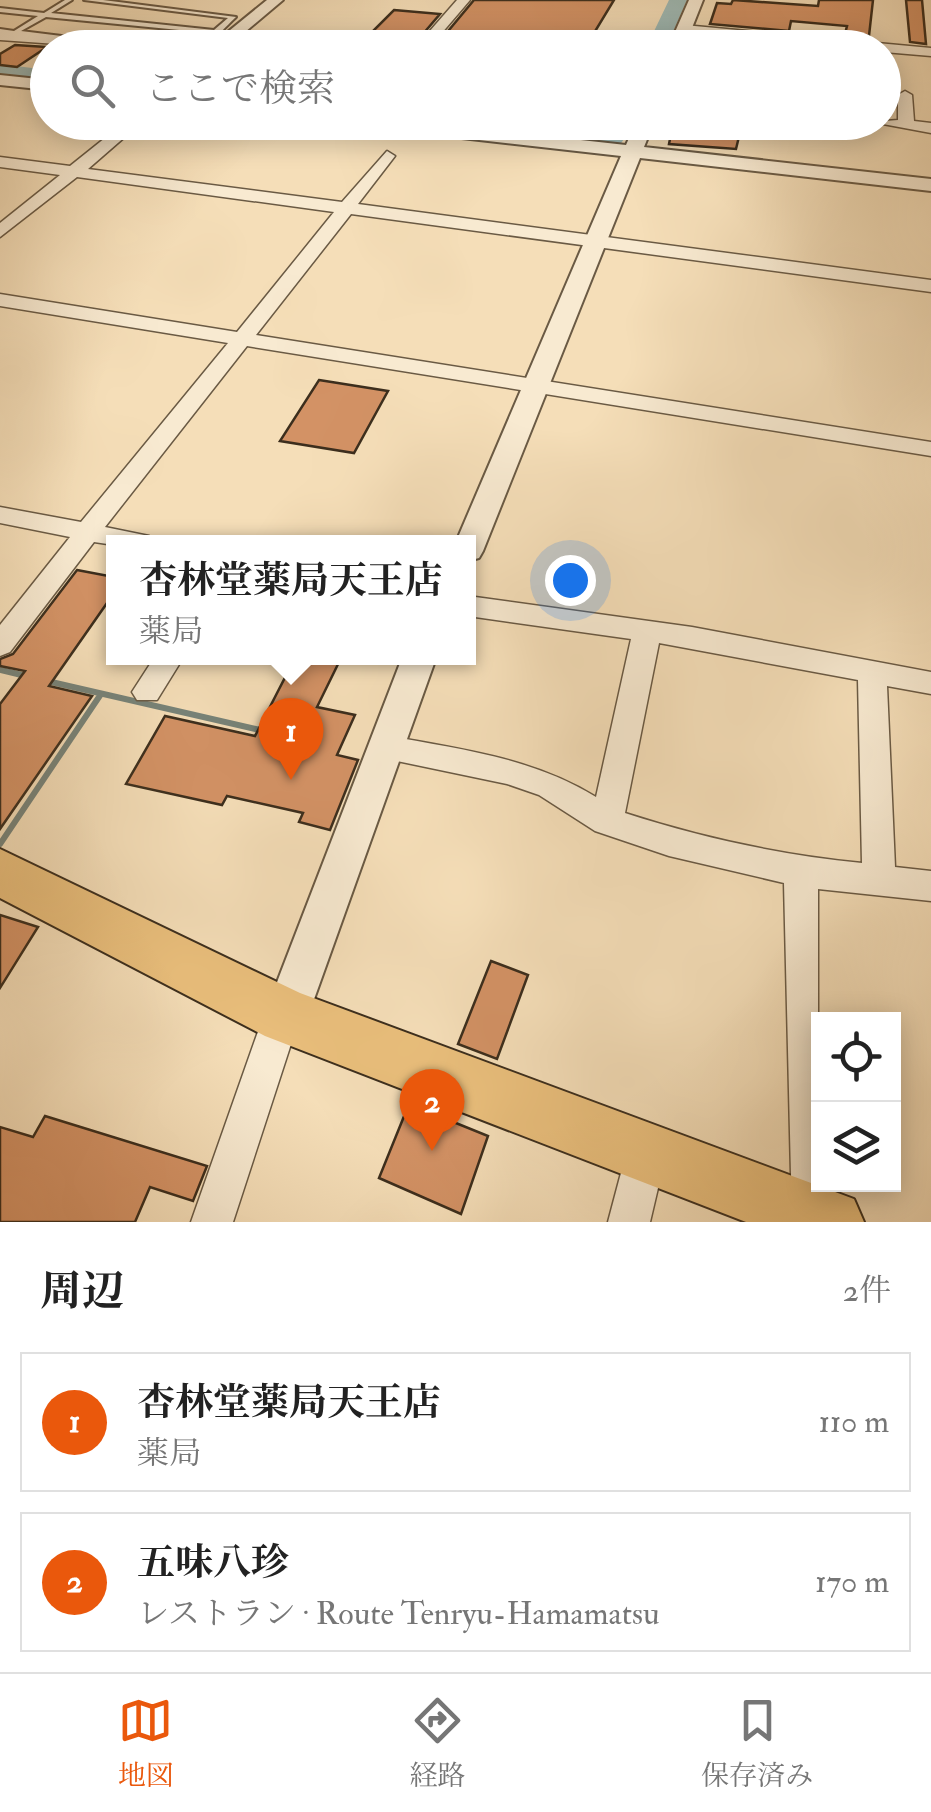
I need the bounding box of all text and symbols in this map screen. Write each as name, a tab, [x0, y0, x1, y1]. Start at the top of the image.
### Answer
search box	[30, 30, 901, 140]
icon: search	[65, 58, 120, 113]
text: ここで検索	[145, 65, 335, 113]
popup	[106, 535, 476, 665]
your location	[545, 555, 596, 606]
text: 杏林堂薬局天王店	[139, 557, 443, 605]
text: 薬局	[139, 612, 203, 652]
pin: 1	[258, 698, 324, 780]
map controls	[811, 1012, 901, 1192]
button: locate	[811, 1012, 901, 1102]
pin: 2	[400, 1068, 464, 1151]
button: layers	[811, 1102, 901, 1192]
text: 周辺	[40, 1266, 124, 1318]
text: 2件	[843, 1271, 891, 1311]
text: 杏林堂薬局天王店	[137, 1379, 441, 1427]
text: 1	[69, 1402, 80, 1442]
text: 110 m	[818, 1402, 889, 1442]
text: 薬局	[137, 1434, 201, 1474]
text: 五味八珍	[137, 1539, 289, 1587]
text: 2	[66, 1562, 83, 1602]
text: 170 m	[815, 1562, 889, 1602]
text: レストラン · Route Tenryu-Hamamatsu	[137, 1594, 660, 1634]
tab: 地図	[118, 1693, 174, 1794]
tab: 経路	[409, 1693, 465, 1794]
tab: 保存済み	[701, 1693, 813, 1794]

